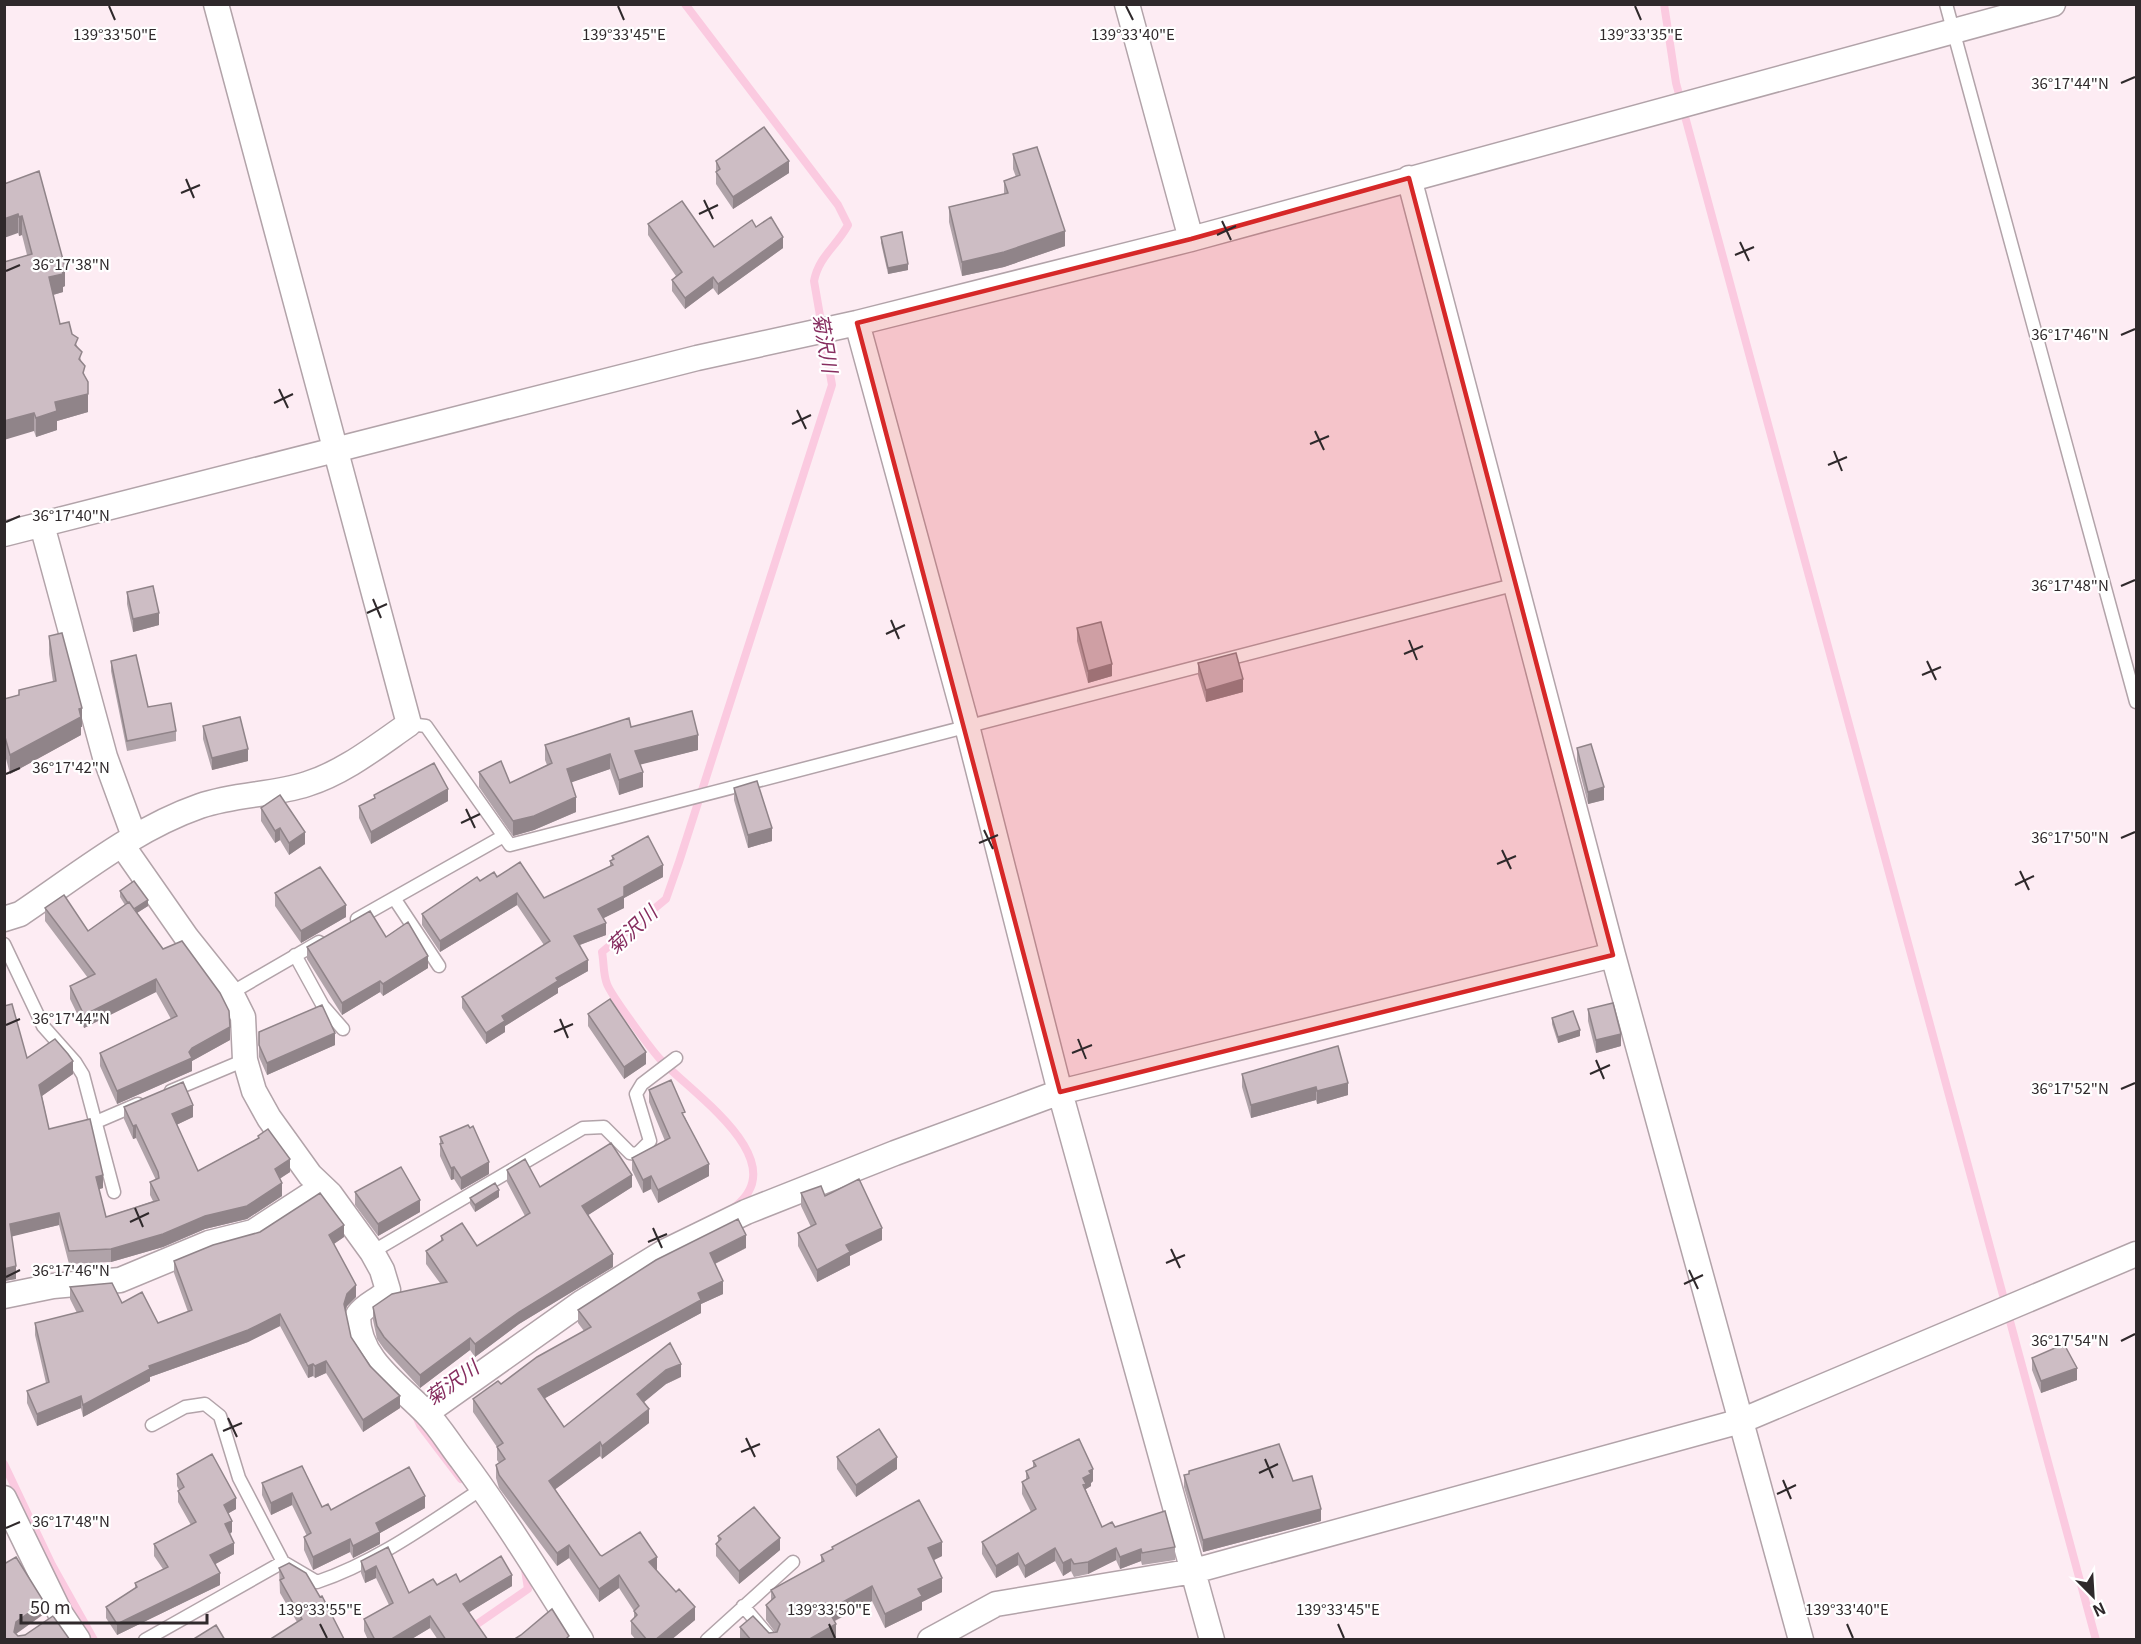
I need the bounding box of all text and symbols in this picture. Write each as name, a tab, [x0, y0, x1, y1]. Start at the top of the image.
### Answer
text: 139°33'50"E	[73, 23, 157, 44]
text: 139°33'45"E	[582, 23, 666, 44]
text: 139°33'40"E	[1091, 23, 1175, 44]
text: 139°33'35"E	[1599, 23, 1683, 44]
text: 36°17'44"N	[2031, 72, 2109, 93]
text: 36°17'38"N	[32, 253, 110, 274]
water label: 菊沢川	[807, 311, 846, 377]
text: 36°17'46"N	[2031, 323, 2109, 344]
text: 36°17'40"N	[32, 504, 110, 525]
text: 36°17'48"N	[2031, 574, 2109, 595]
text: 36°17'42"N	[32, 756, 110, 777]
text: 36°17'50"N	[2031, 826, 2109, 847]
water label: 菊沢川	[599, 896, 664, 960]
text: 36°17'44"N	[32, 1007, 110, 1028]
text: 36°17'52"N	[2031, 1077, 2109, 1098]
text: 36°17'46"N	[32, 1259, 110, 1280]
text: 36°17'54"N	[2031, 1329, 2109, 1350]
water label: 菊沢川	[418, 1351, 486, 1411]
text: 36°17'48"N	[32, 1510, 110, 1531]
north arrow	[2063, 1566, 2123, 1626]
scale bar	[21, 1587, 207, 1625]
text: 50 m	[30, 1593, 71, 1619]
text: N	[2089, 1597, 2110, 1624]
text: 139°33'55"E	[278, 1598, 362, 1619]
text: 139°33'50"E	[787, 1598, 871, 1619]
text: 139°33'45"E	[1296, 1598, 1380, 1619]
text: 139°33'40"E	[1805, 1598, 1889, 1619]

